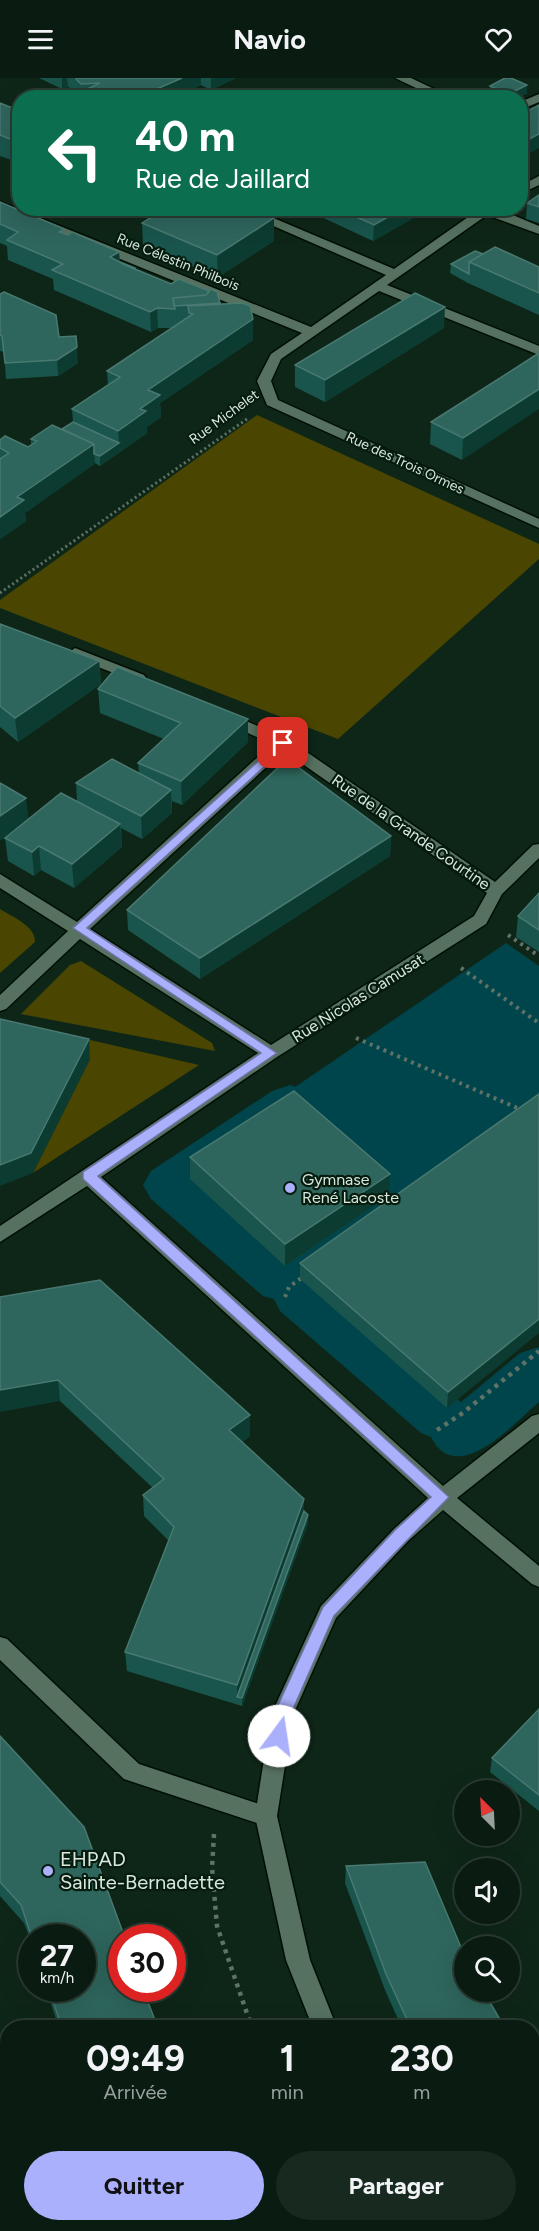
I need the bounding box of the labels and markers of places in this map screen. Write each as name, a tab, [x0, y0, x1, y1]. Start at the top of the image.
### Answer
pin	[257, 717, 308, 768]
place label: Gymnase René Lacoste	[302, 1170, 399, 1207]
marker: Gymnase René Lacoste	[283, 1181, 297, 1195]
place label: EHPAD Sainte-Bernadette	[60, 1847, 225, 1894]
marker: EHPAD Sainte-Bernadette	[41, 1864, 55, 1878]

